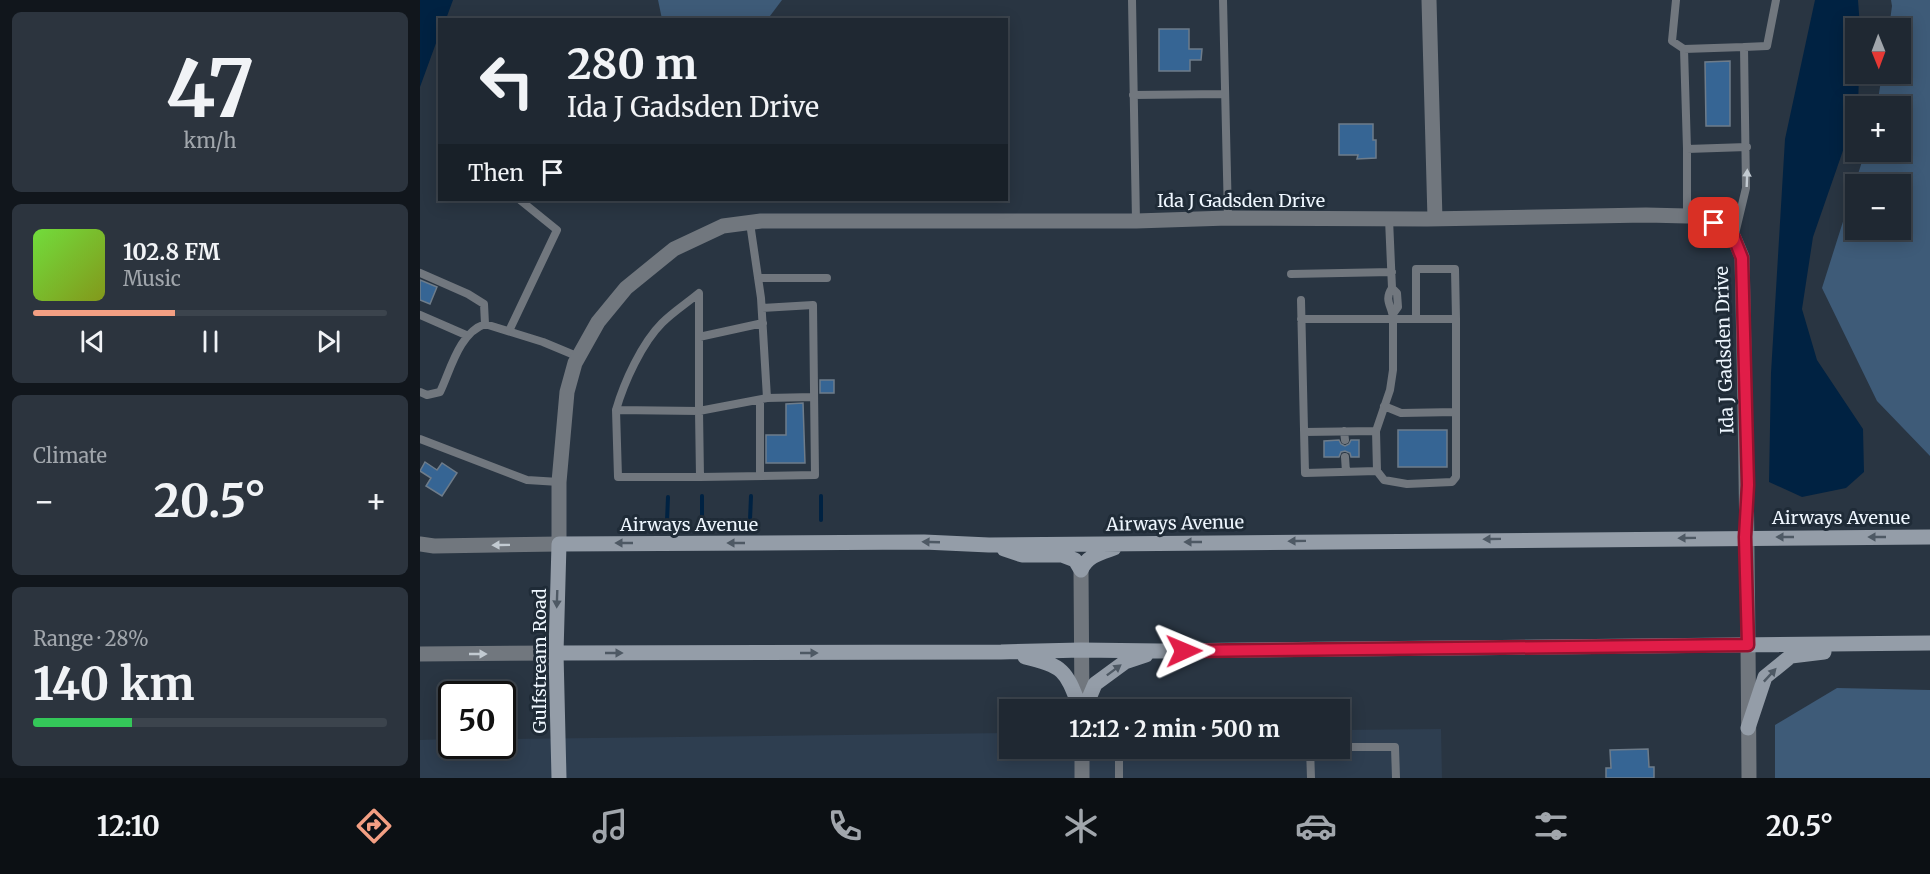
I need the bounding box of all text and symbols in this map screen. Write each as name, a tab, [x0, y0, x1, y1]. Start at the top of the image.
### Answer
north arrow	[1845, 18, 1911, 84]
map controls	[1845, 18, 1911, 240]
text: 280 m	[567, 38, 697, 90]
text: 47	[166, 40, 254, 138]
icon: left	[468, 42, 546, 120]
text: Ida J Gadsden Drive	[567, 90, 819, 124]
button: +	[1845, 96, 1911, 162]
text: km/h	[184, 128, 236, 153]
icon: arrive	[536, 156, 569, 189]
text: Then	[468, 159, 524, 187]
one-way arrow	[1742, 169, 1751, 188]
button: −	[1845, 174, 1911, 240]
street label: Ida J Gadsden Drive	[1157, 189, 1325, 212]
pin	[1688, 197, 1739, 248]
icon: arrive	[1697, 206, 1730, 239]
text: 102.8 FM	[123, 238, 220, 266]
text: Music	[123, 266, 181, 291]
street label: Ida J Gadsden Drive	[1710, 266, 1738, 434]
icon: previous	[76, 325, 109, 358]
icon: pause	[194, 325, 227, 358]
icon: next	[312, 325, 345, 358]
text: Climate	[33, 443, 107, 468]
text: 20.5°	[154, 473, 266, 529]
text: −	[33, 481, 55, 522]
text: +	[365, 481, 387, 522]
street label: Airways Avenue	[1771, 506, 1910, 529]
street label: Airways Avenue	[1105, 510, 1244, 536]
street label: Airways Avenue	[619, 513, 758, 536]
one-way arrow	[1776, 532, 1795, 542]
one-way arrow	[1868, 532, 1887, 542]
one-way arrow	[1677, 533, 1696, 542]
one-way arrow	[1482, 535, 1501, 544]
one-way arrow	[1184, 537, 1203, 547]
one-way arrow	[1287, 537, 1306, 546]
one-way arrow	[615, 538, 634, 548]
one-way arrow	[726, 538, 745, 548]
one-way arrow	[921, 538, 940, 547]
one-way arrow	[491, 540, 510, 550]
street label: Gulfstream Road	[528, 588, 551, 733]
one-way arrow	[553, 589, 562, 608]
position arrow	[1152, 619, 1216, 683]
text: Range · 28%	[33, 626, 149, 651]
one-way arrow	[605, 648, 624, 658]
one-way arrow	[800, 648, 819, 658]
one-way arrow	[469, 649, 488, 659]
text: 140 km	[33, 656, 194, 712]
one-way arrow	[1105, 664, 1121, 676]
one-way arrow	[1763, 668, 1777, 682]
speed limit sign: 50	[438, 681, 516, 759]
text: 12:12 · 2 min · 500 m	[1069, 715, 1280, 743]
icon: directions	[353, 805, 395, 847]
icon: music	[589, 805, 631, 847]
icon: phone	[824, 805, 866, 847]
icon: climate	[1060, 805, 1102, 847]
icon: car	[1295, 805, 1337, 847]
icon: filters	[1530, 805, 1572, 847]
text: 12:10	[97, 809, 160, 843]
text: 20.5°	[1766, 809, 1833, 843]

